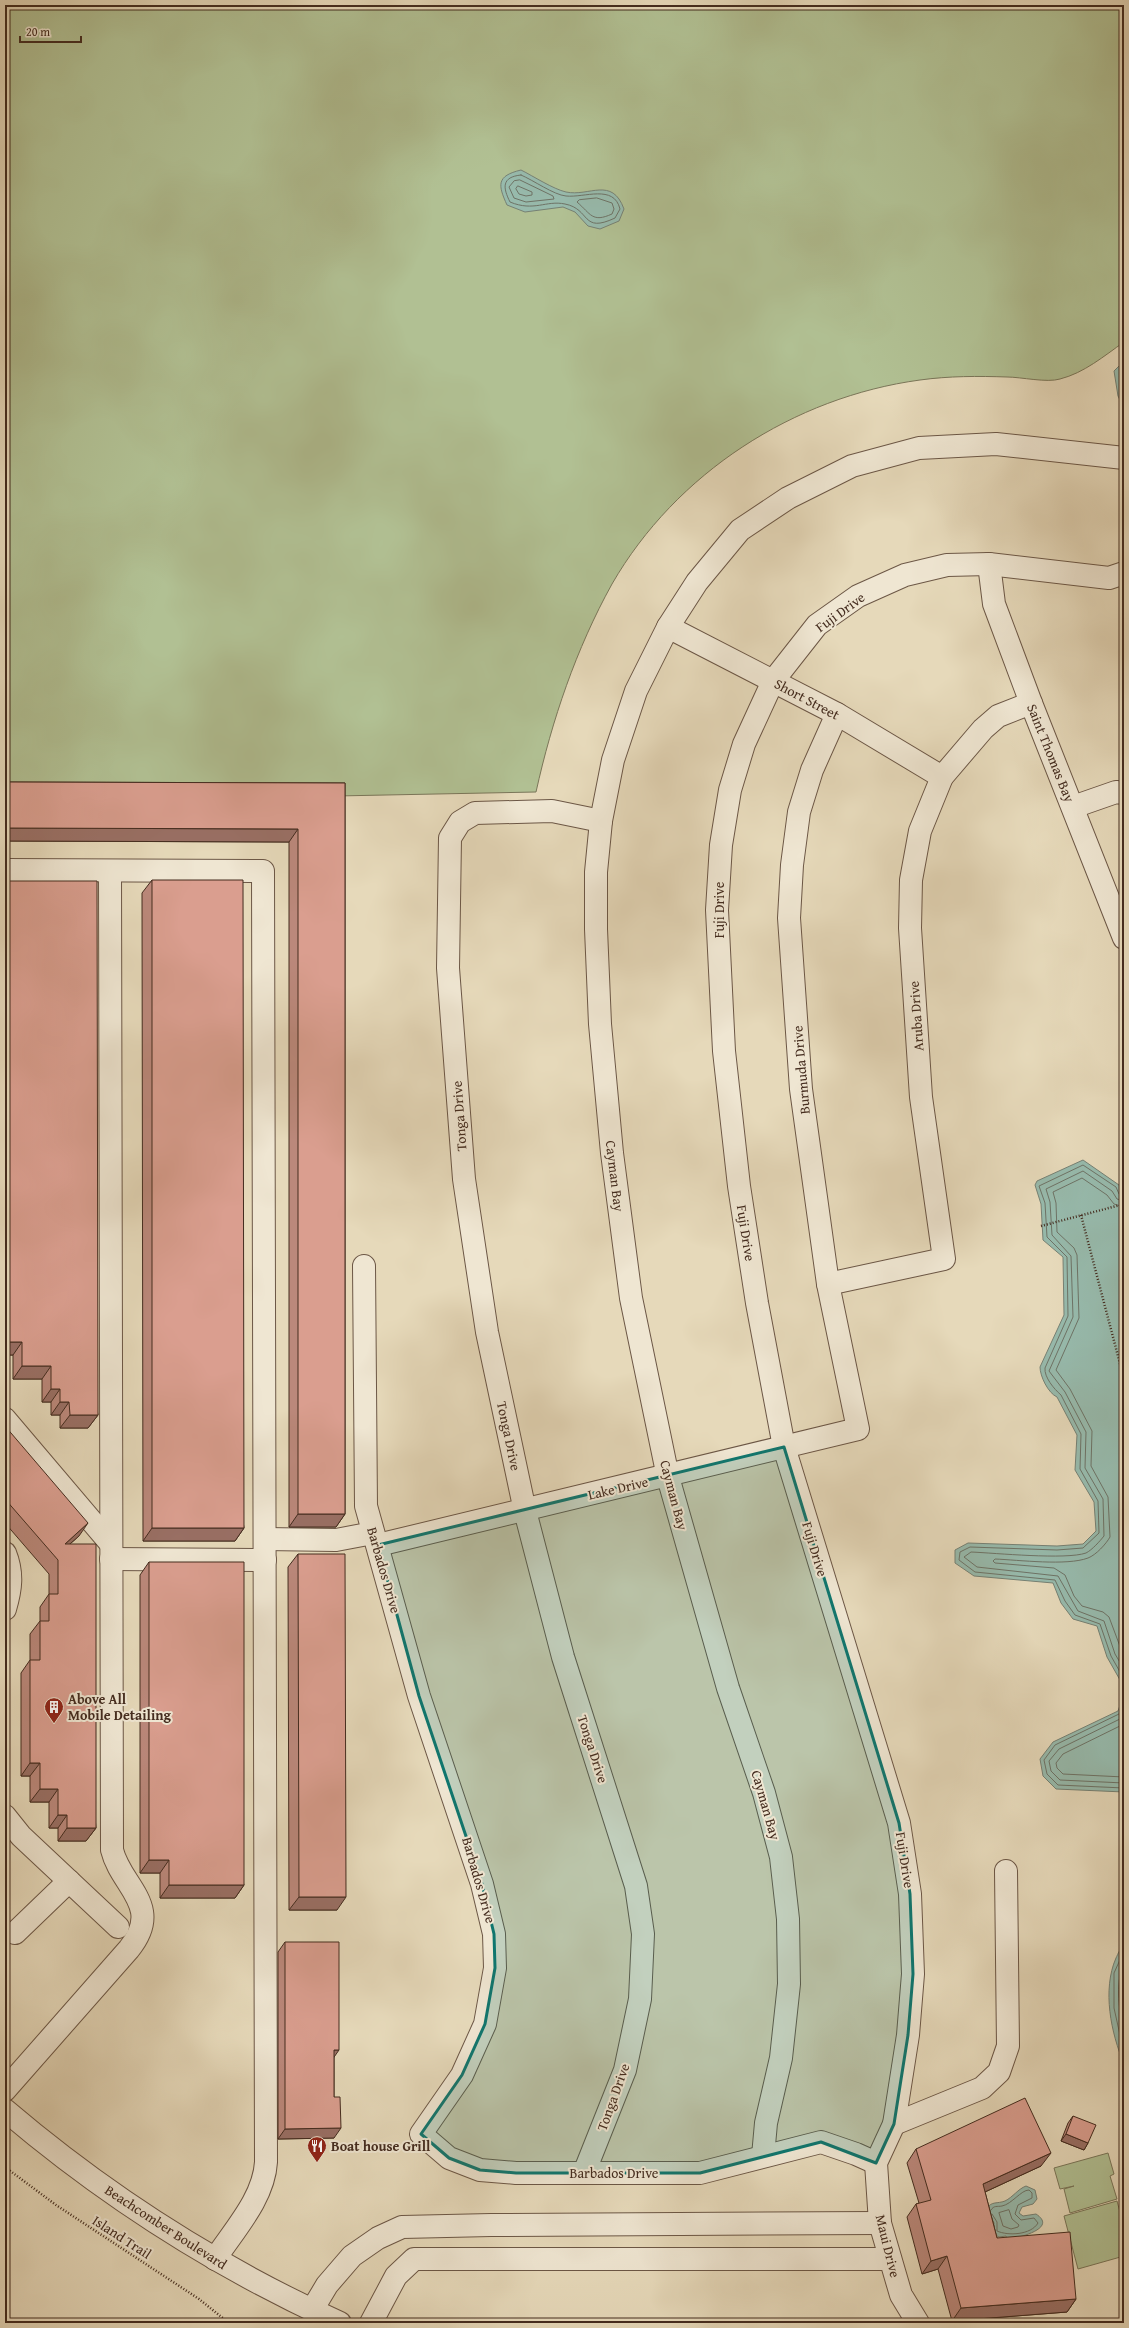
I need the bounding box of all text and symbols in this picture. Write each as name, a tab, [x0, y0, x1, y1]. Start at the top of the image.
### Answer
scale bar	[20, 18, 81, 44]
text: 20 m	[26, 23, 50, 40]
street label: Fuji Drive	[811, 587, 869, 637]
street label: Short Street	[771, 673, 843, 725]
street label: Saint Thomas Bay	[1022, 701, 1080, 805]
street label: Fuji Drive	[709, 881, 729, 938]
street label: Aruba Drive	[904, 980, 928, 1052]
street label: Burmuda Drive	[787, 1024, 815, 1115]
street label: Tonga Drive	[447, 1080, 471, 1152]
street label: Cayman Bay	[601, 1139, 629, 1213]
street label: Fuji Drive	[732, 1203, 760, 1263]
street label: Tonga Drive	[492, 1399, 526, 1473]
street label: Cayman Bay	[655, 1458, 693, 1532]
street label: Lake Drive	[586, 1471, 651, 1505]
street label: Fuji Drive	[797, 1519, 833, 1579]
street label: Barbados Drive	[362, 1525, 406, 1616]
place label: Above All Mobile Detailing	[68, 1689, 172, 1725]
building icon: Above All Mobile Detailing	[43, 1696, 65, 1724]
street label: Tonga Drive	[573, 1712, 614, 1786]
street label: Cayman Bay	[747, 1768, 786, 1842]
street label: Fuji Drive	[891, 1830, 919, 1890]
street label: Barbados Drive	[457, 1835, 501, 1926]
street label: Tonga Drive	[592, 2060, 635, 2133]
restaurant icon: Boat house Grill	[306, 2135, 328, 2163]
place label: Boat house Grill	[331, 2136, 431, 2156]
street label: Barbados Drive	[570, 2163, 659, 2183]
street label: Beachcomber Boulevard	[101, 2180, 231, 2274]
street label: Island Trail	[89, 2210, 156, 2264]
street label: Maui Drive	[871, 2212, 906, 2280]

